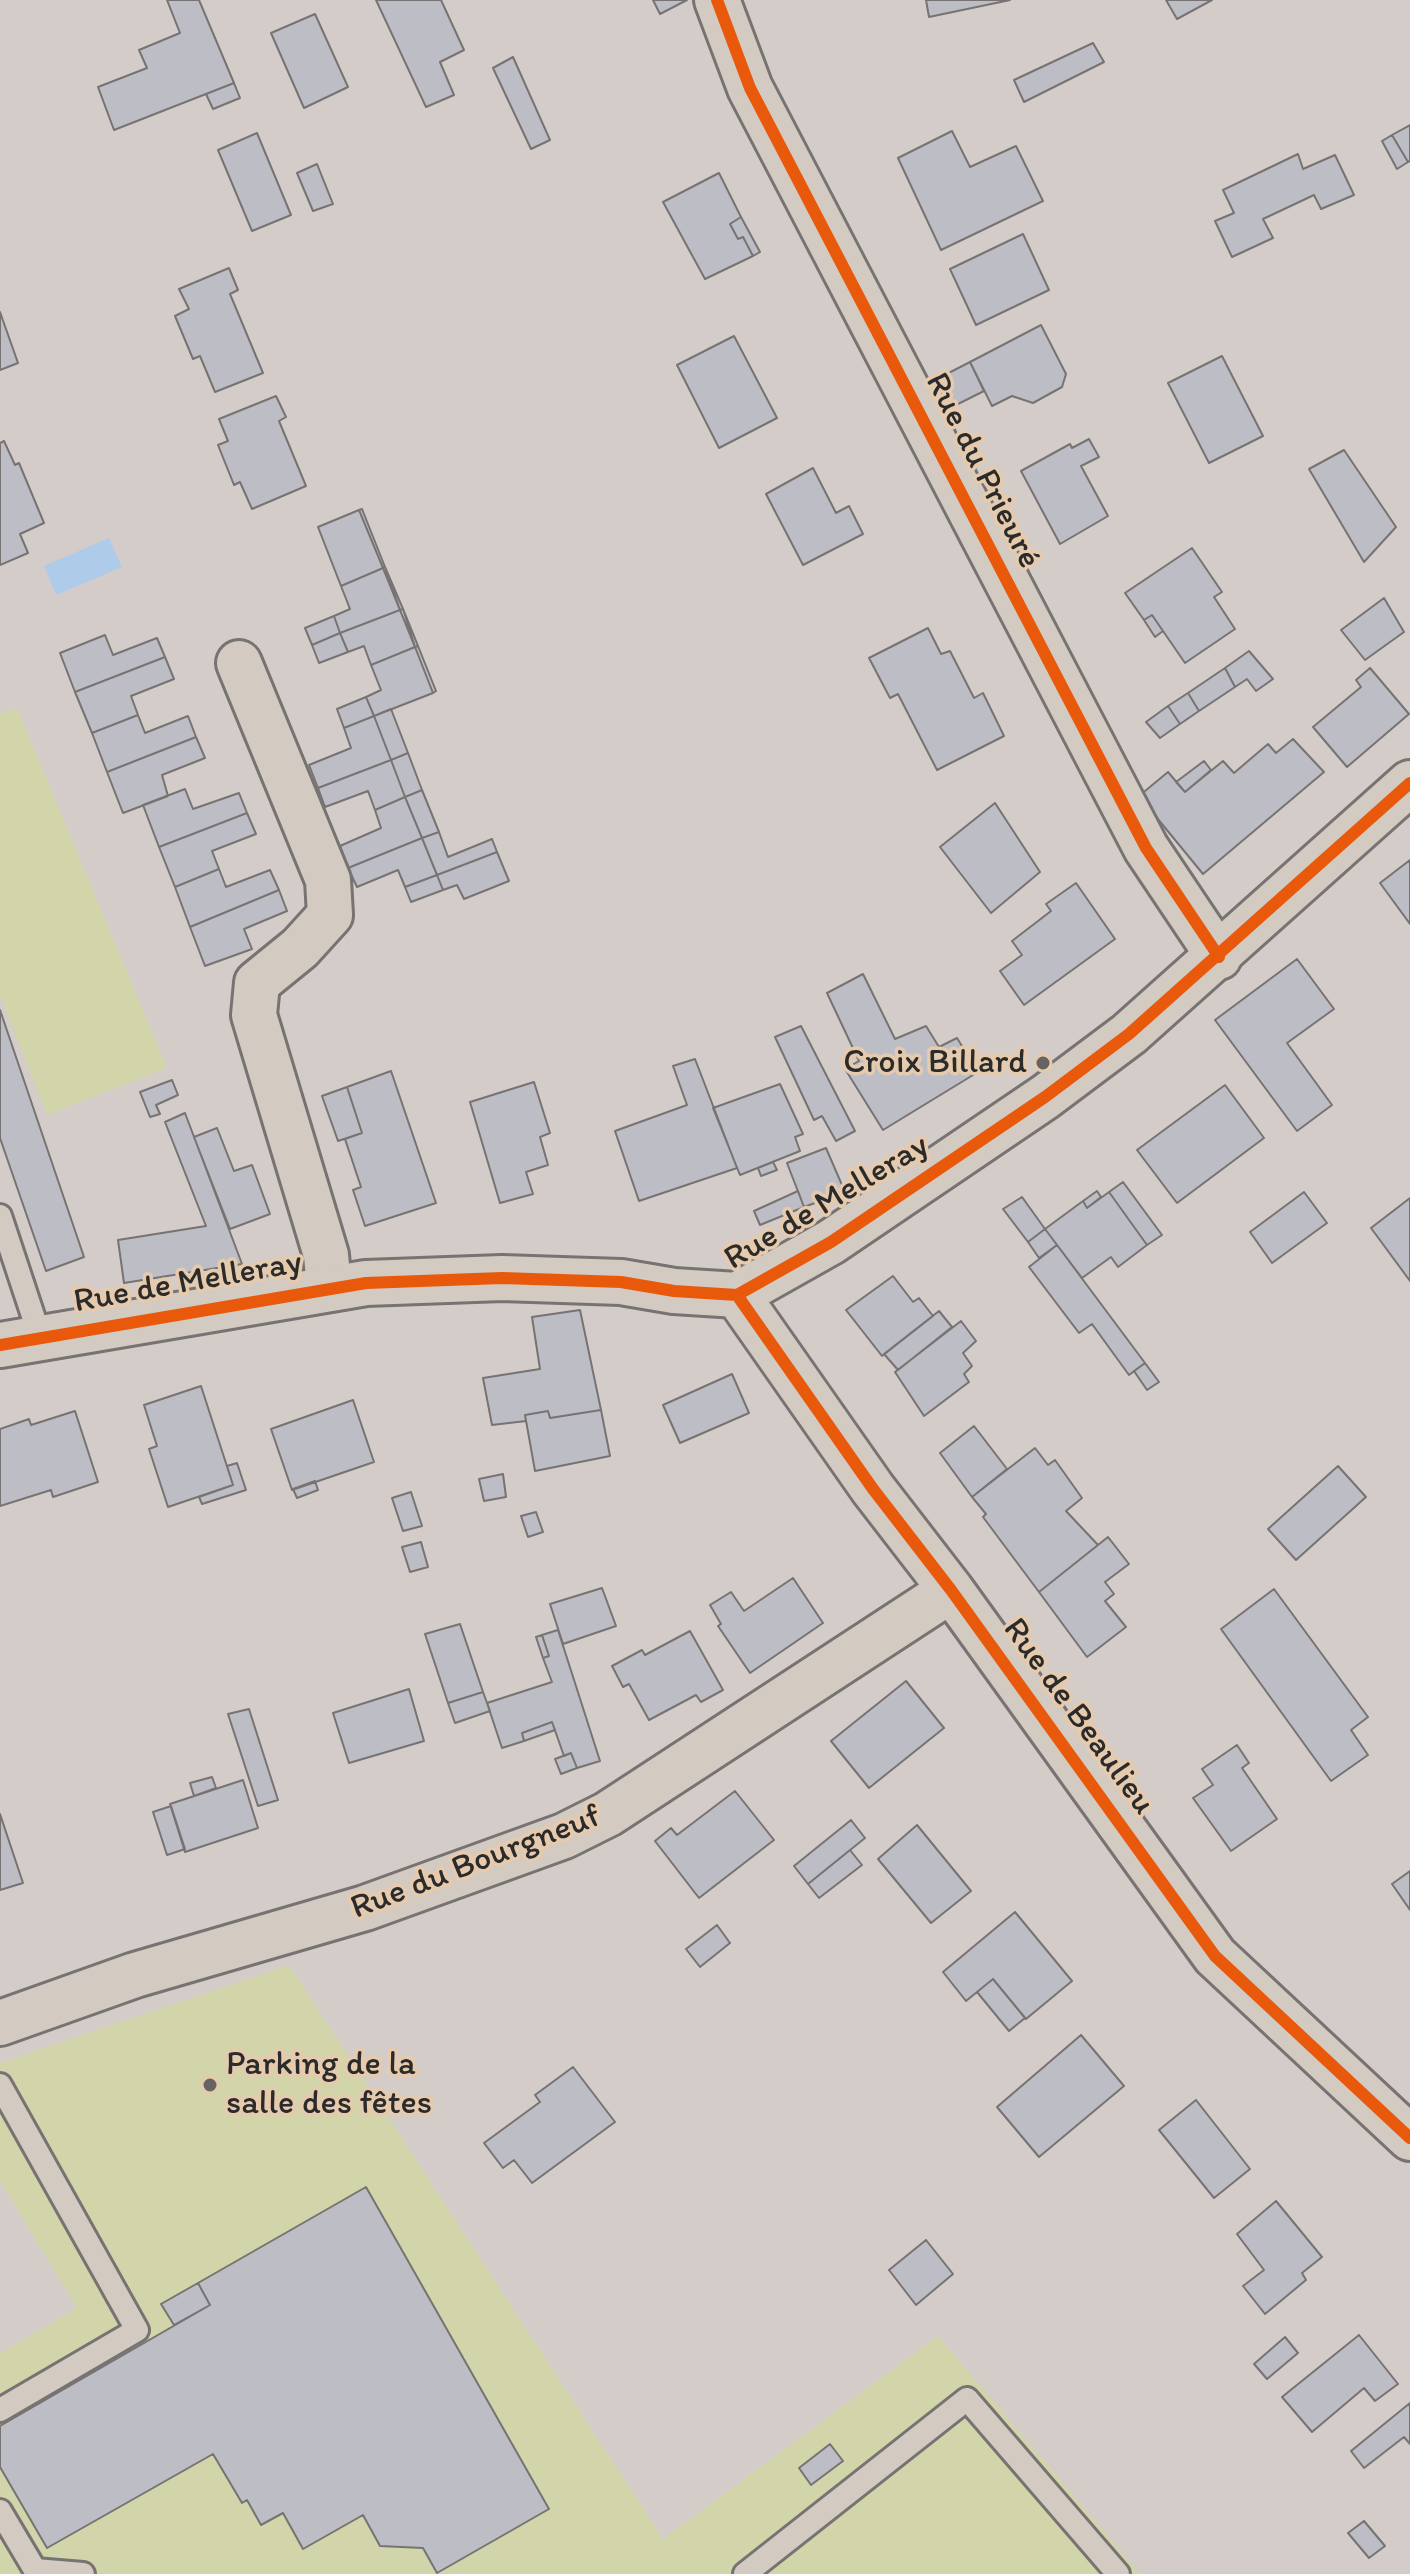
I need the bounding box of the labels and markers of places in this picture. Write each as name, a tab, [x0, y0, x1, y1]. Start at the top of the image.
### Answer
place label: Croix Billard	[843, 1043, 1027, 1083]
marker: Croix Billard	[1034, 1054, 1052, 1072]
place label: Parking de la salle des fêtes	[226, 2045, 432, 2124]
marker: Parking de la salle des fêtes	[201, 2076, 219, 2094]

